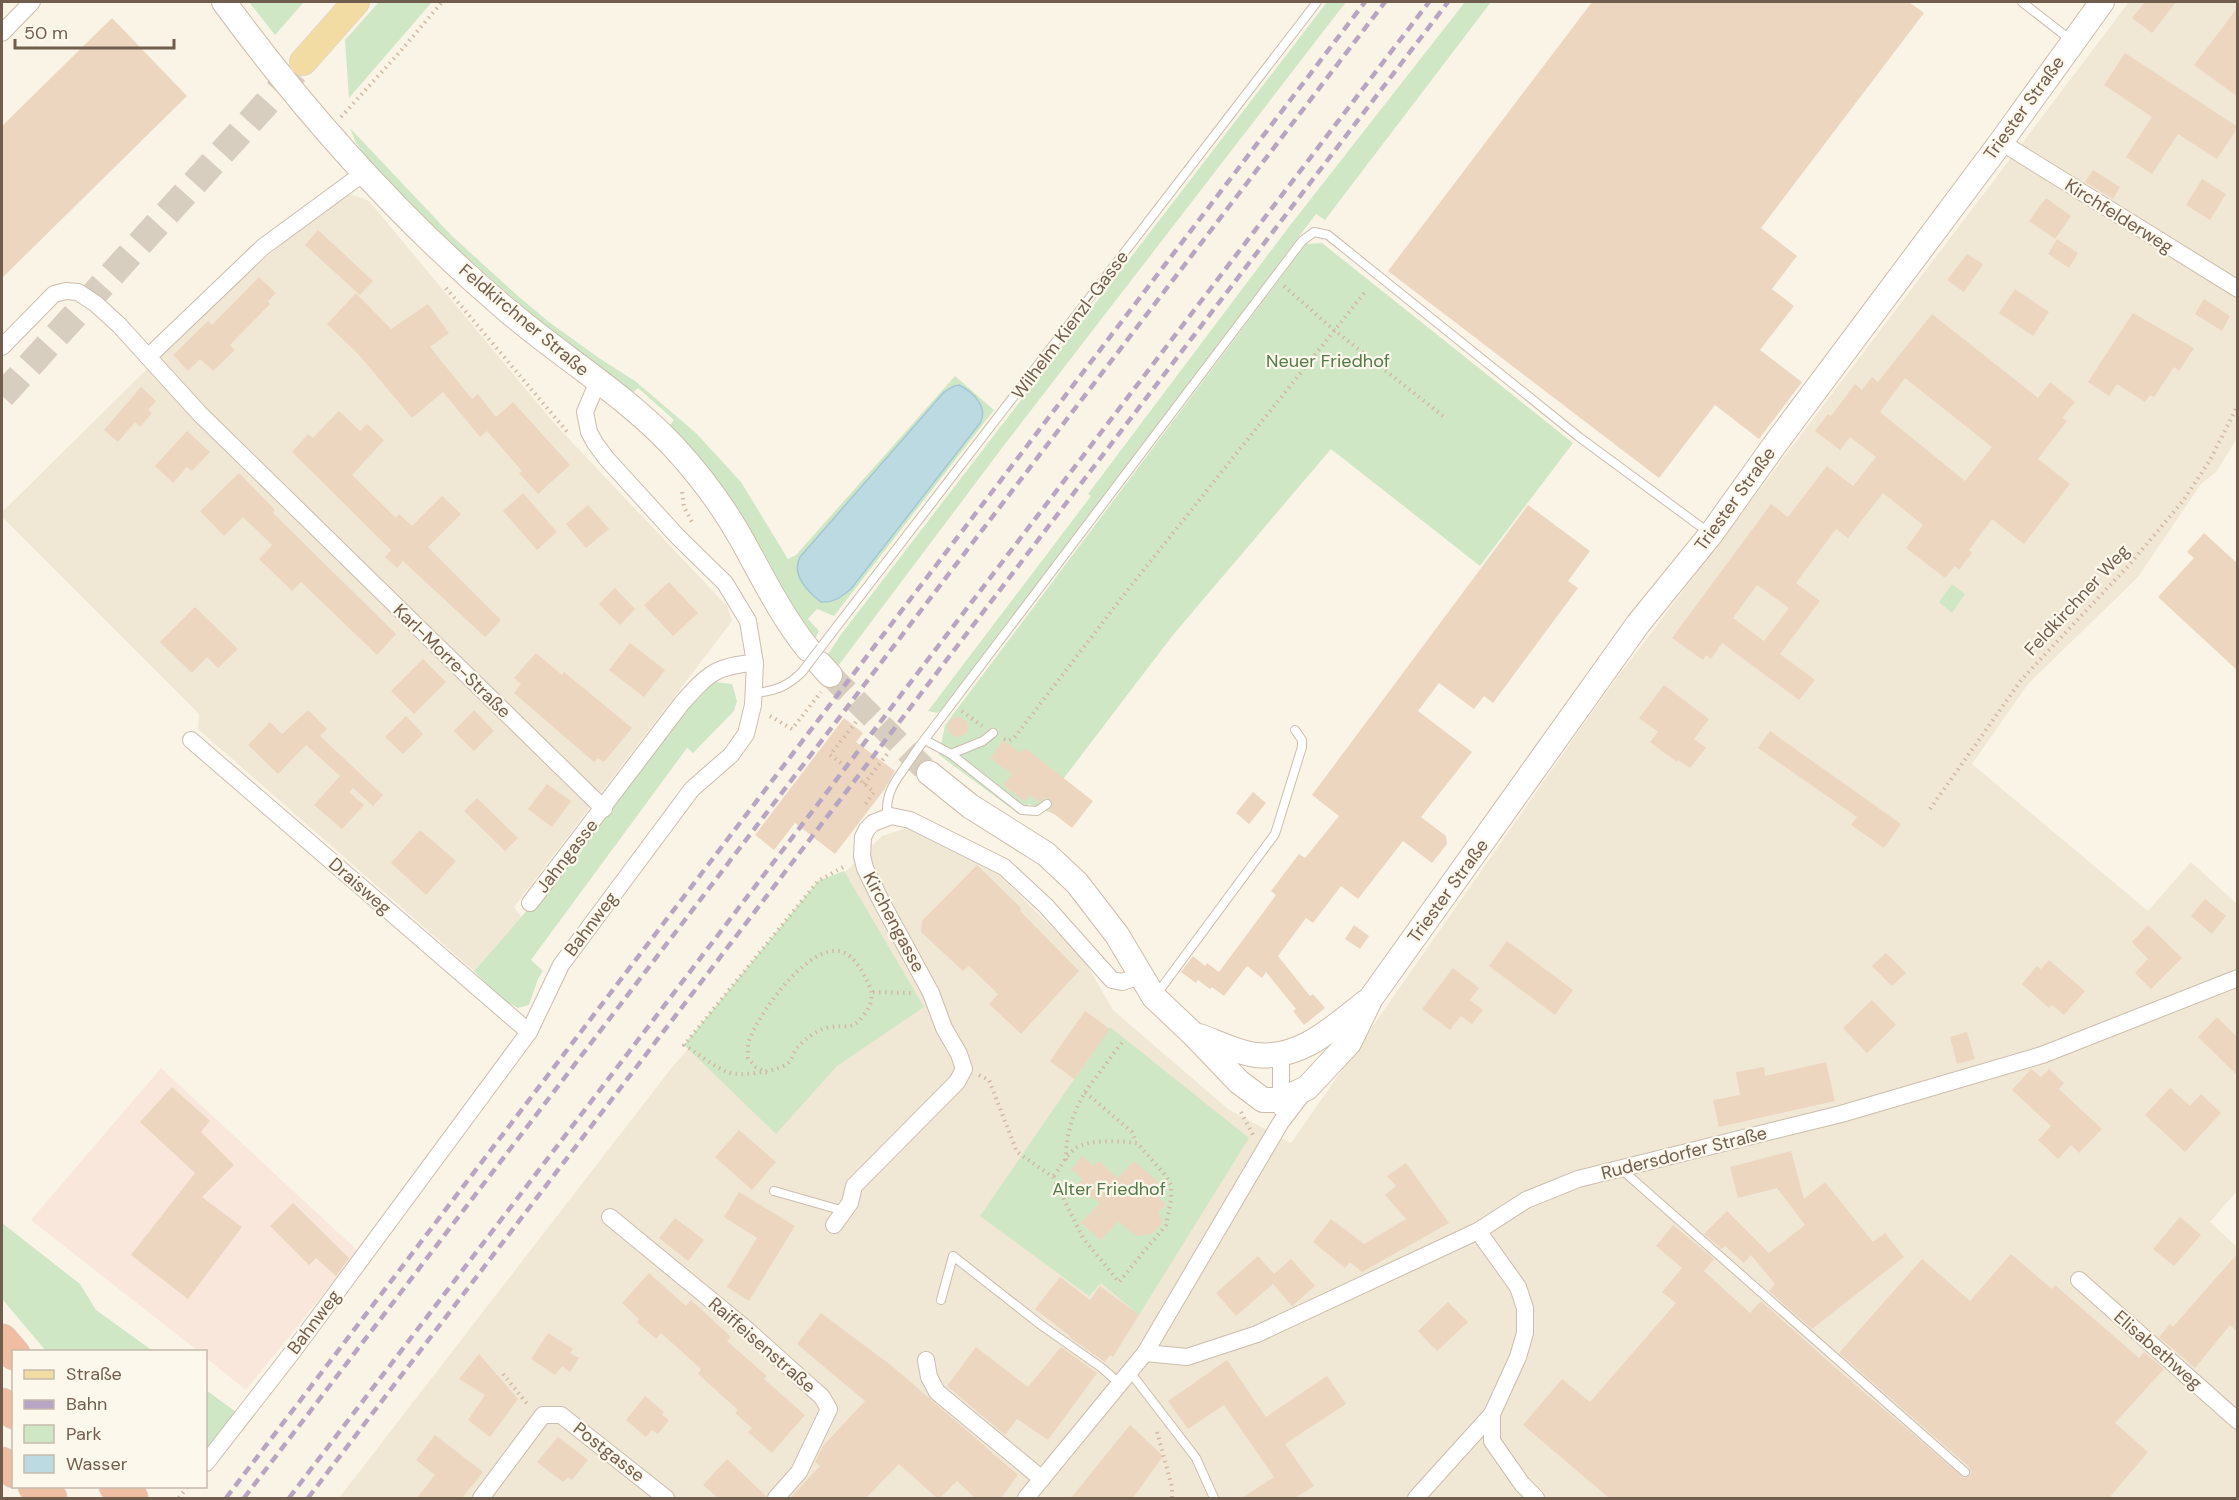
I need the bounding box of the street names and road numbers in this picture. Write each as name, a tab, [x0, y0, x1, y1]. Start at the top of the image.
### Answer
street label: Triester Straße	[1978, 51, 2070, 165]
street label: Kirchfelderweg	[2060, 173, 2178, 259]
street label: Wilhelm Kienzl-Gasse	[1006, 246, 1134, 404]
street label: Feldkirchner Straße	[454, 258, 594, 382]
street label: Triester Straße	[1689, 442, 1781, 556]
street label: Feldkirchner Weg	[2019, 539, 2135, 661]
street label: Karl-Morre-Straße	[388, 599, 516, 723]
street label: Jahngasse	[531, 814, 603, 898]
street label: Triester Straße	[1402, 834, 1494, 948]
street label: Draisweg	[324, 852, 396, 920]
street label: Kirchengasse	[857, 868, 931, 976]
street label: Bahnweg	[559, 887, 623, 961]
street label: Rudersdorfer Straße	[1599, 1121, 1769, 1185]
street label: Bahnweg	[282, 1285, 346, 1359]
street label: Raiffeisenstraße	[703, 1292, 821, 1398]
street label: Elisabethweg	[2109, 1305, 2207, 1395]
street label: Postgasse	[568, 1417, 650, 1487]

